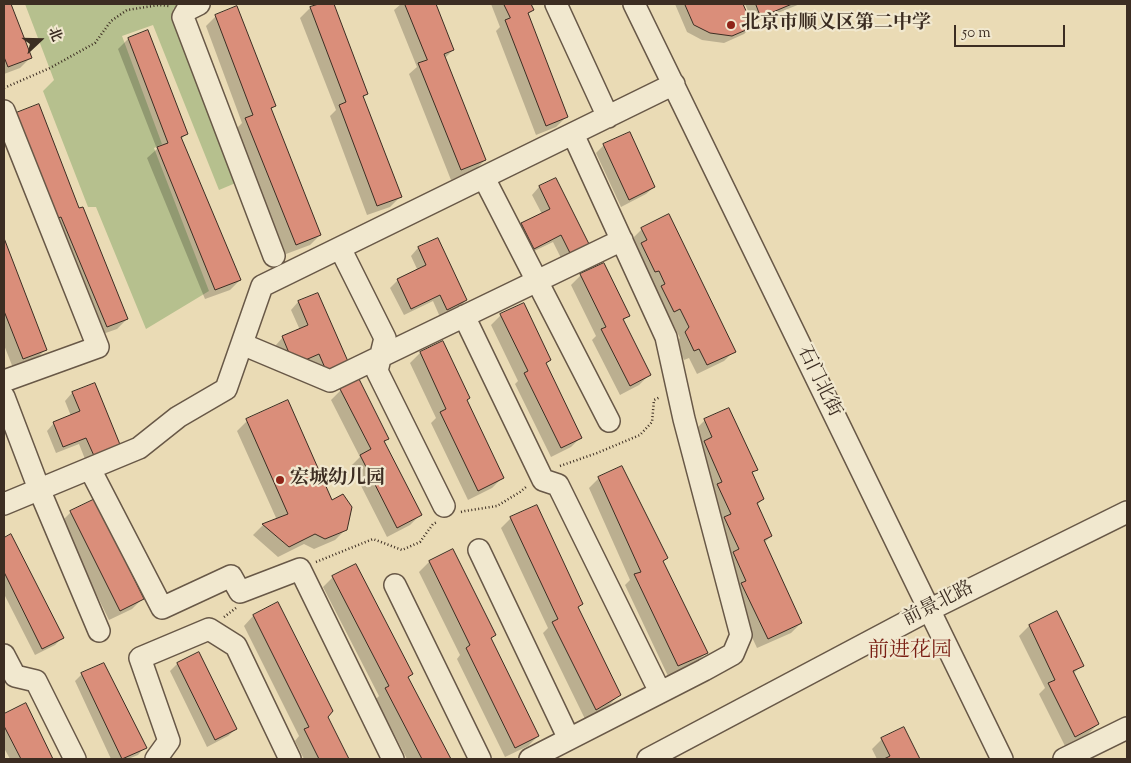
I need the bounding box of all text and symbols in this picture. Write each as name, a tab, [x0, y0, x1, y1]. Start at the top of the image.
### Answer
place label: 北京市顺义区第二中学	[741, 14, 931, 36]
north arrow	[15, 15, 65, 65]
scale bar	[956, 15, 1067, 47]
marker: 北京市顺义区第二中学	[725, 19, 737, 31]
text: 50 m	[962, 23, 991, 44]
text: 北	[42, 25, 66, 45]
street label: 石门北街	[791, 343, 845, 421]
place label: 宏城幼儿园	[290, 469, 385, 491]
marker: 宏城幼儿园	[274, 474, 286, 486]
street label: 前景北路	[900, 578, 978, 632]
district label: 前进花园	[868, 639, 952, 665]

